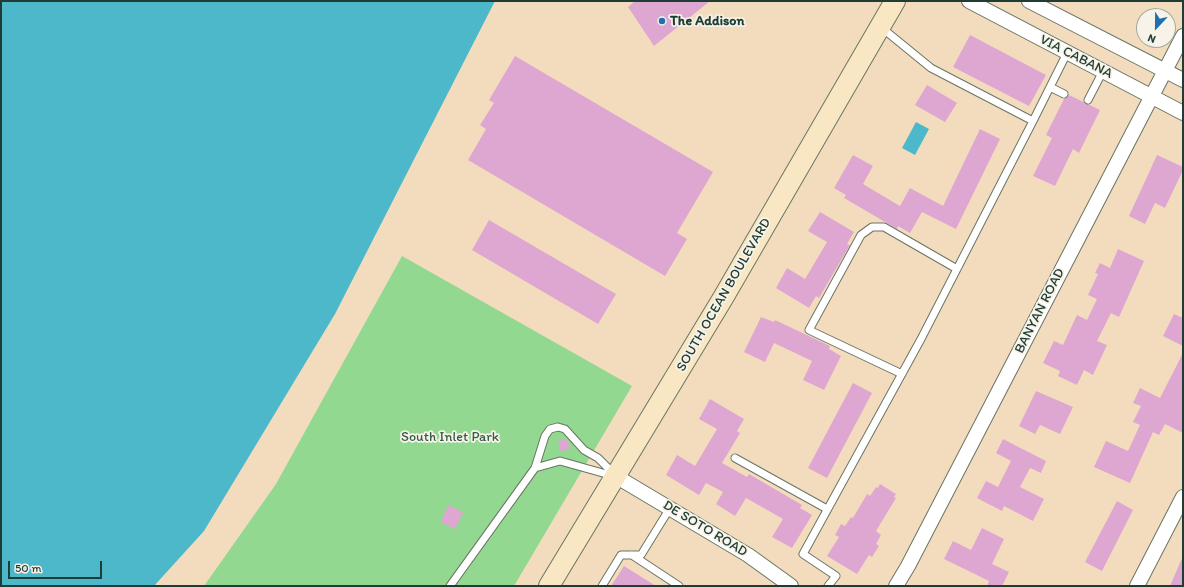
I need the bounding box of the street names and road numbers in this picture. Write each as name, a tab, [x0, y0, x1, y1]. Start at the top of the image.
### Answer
street label: VIA CABANA	[1037, 31, 1115, 83]
street label: SOUTH OCEAN BOULEVARD	[673, 215, 775, 375]
street label: BANYAN ROAD	[1011, 266, 1069, 356]
street label: DE SOTO ROAD	[660, 497, 750, 561]

